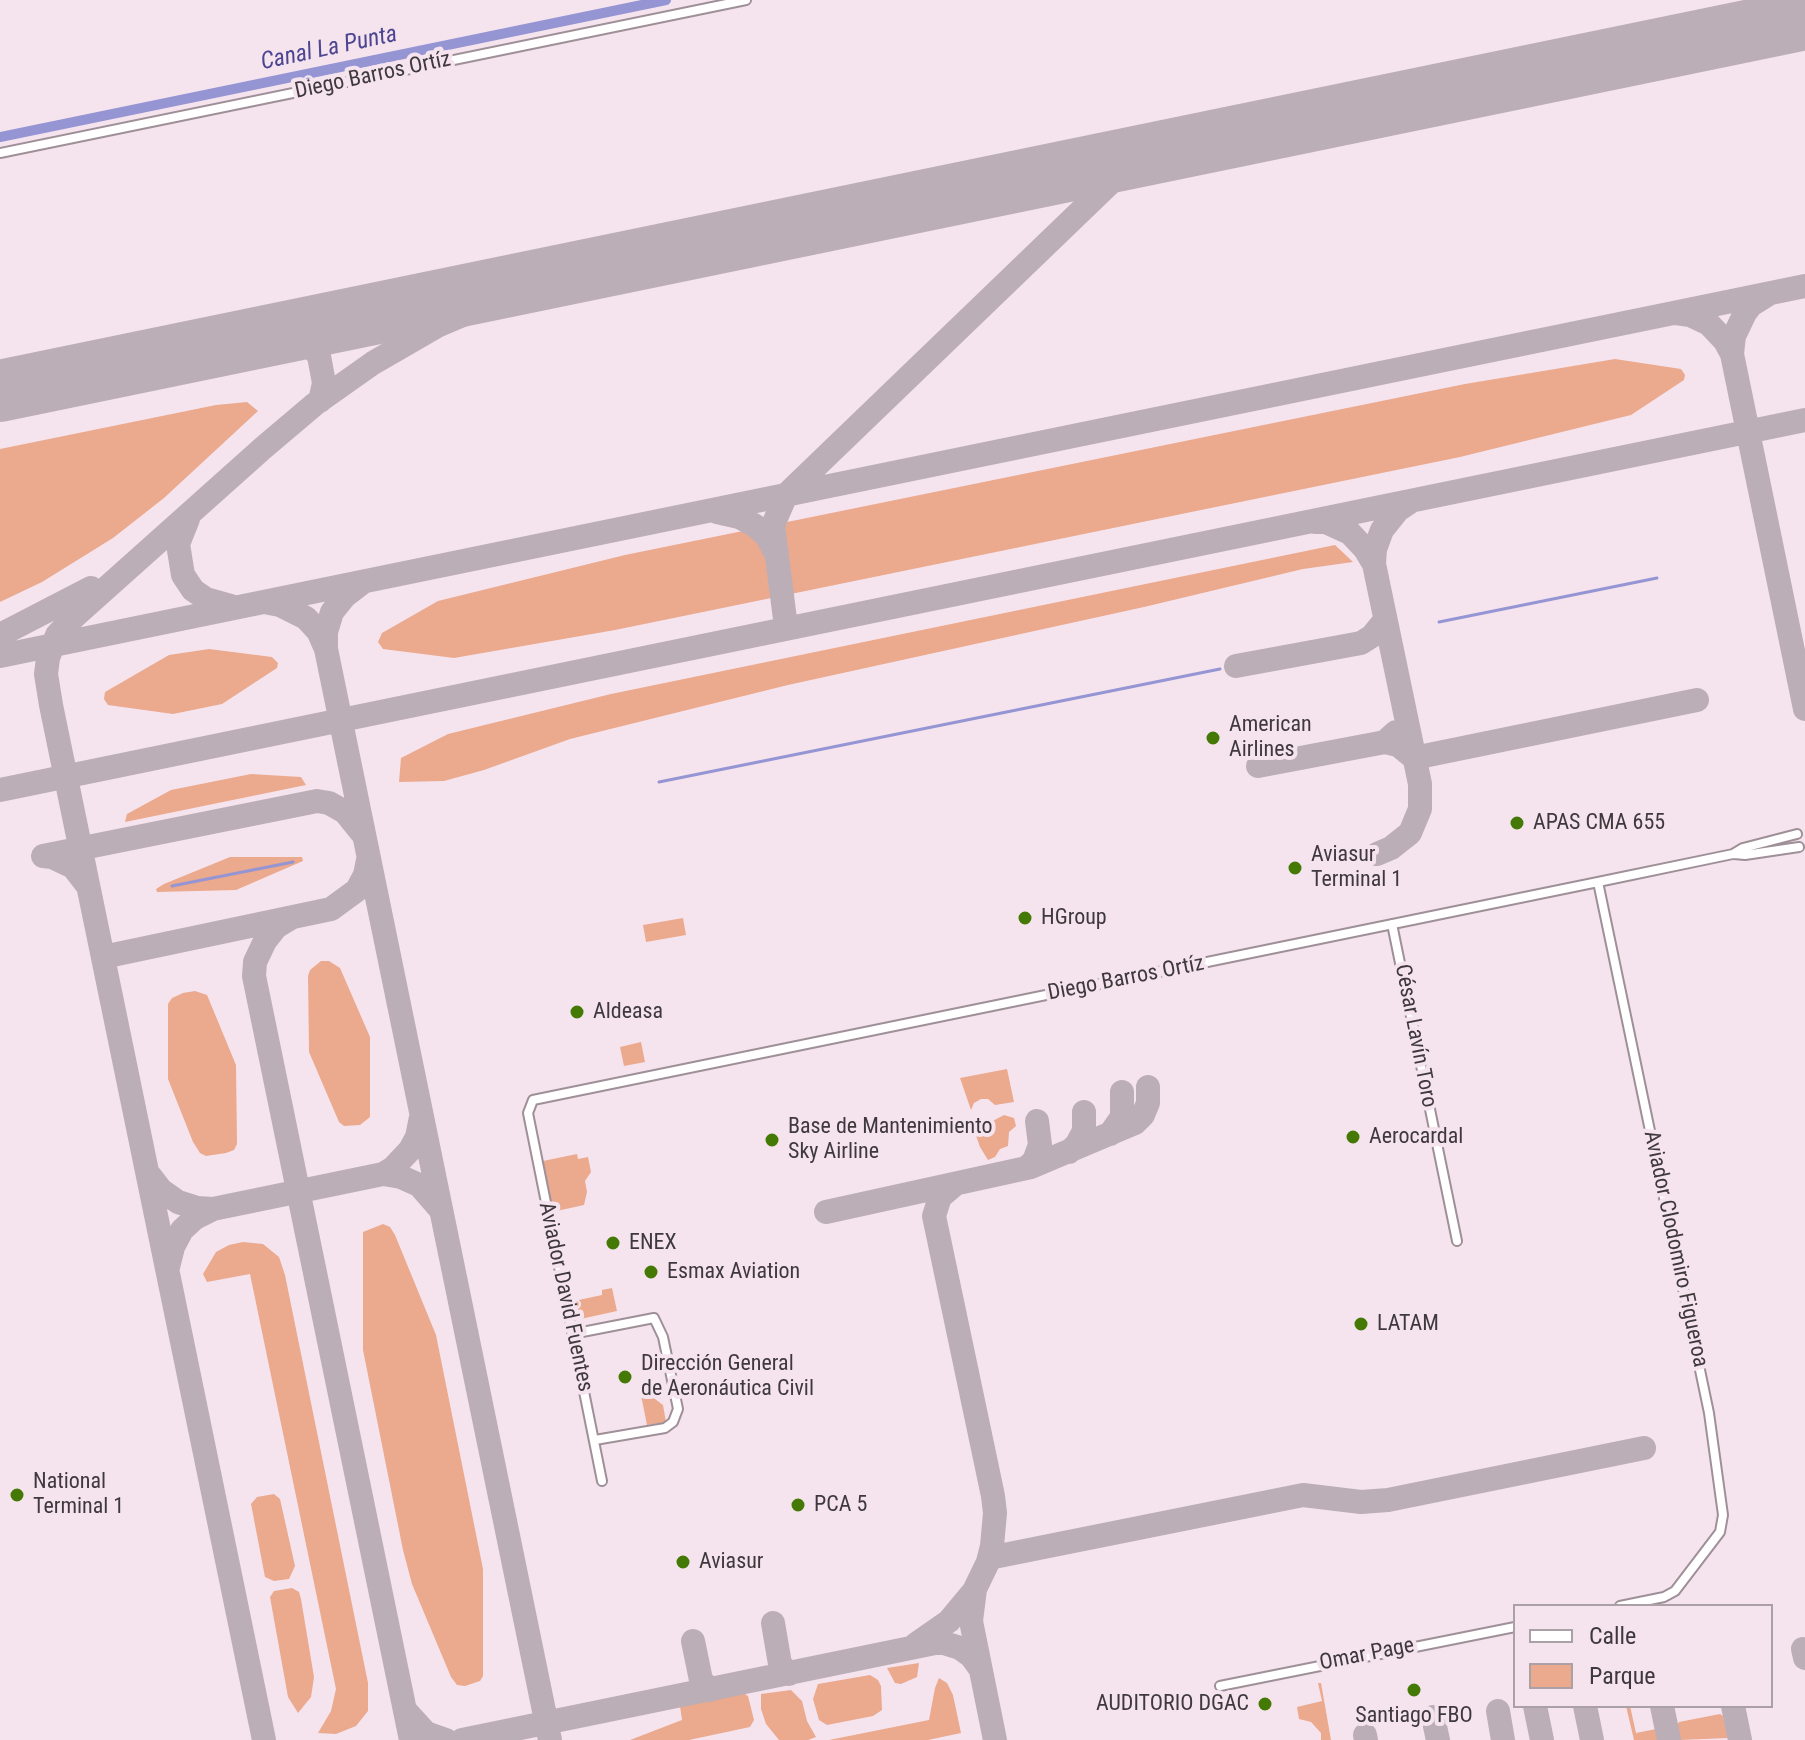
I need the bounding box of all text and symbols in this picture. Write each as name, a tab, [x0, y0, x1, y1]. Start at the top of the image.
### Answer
water label: Canal La Punta	[258, 20, 400, 78]
street label: Diego Barros Ortíz	[293, 47, 453, 105]
place label: American Airlines	[1229, 712, 1312, 764]
marker: American Airlines	[1204, 729, 1222, 747]
place label: APAS CMA 655	[1533, 810, 1665, 836]
marker: APAS CMA 655	[1508, 814, 1526, 832]
place label: Aviasur Terminal 1	[1311, 842, 1402, 894]
marker: Aviasur Terminal 1	[1286, 859, 1304, 877]
place label: HGroup	[1041, 905, 1107, 931]
marker: HGroup	[1016, 909, 1034, 927]
street label: Diego Barros Ortíz	[1046, 951, 1206, 1007]
street label: César Lavín Toro	[1388, 962, 1442, 1110]
place label: Aldeasa	[593, 999, 663, 1025]
marker: Aldeasa	[568, 1003, 586, 1021]
place label: Base de Mantenimiento Sky Airline	[788, 1114, 992, 1166]
place label: Aerocardal	[1369, 1124, 1463, 1150]
marker: Aerocardal	[1344, 1128, 1362, 1146]
street label: Aviador Clodomiro Figueroa	[1637, 1128, 1713, 1370]
marker: Base de Mantenimiento Sky Airline	[763, 1131, 781, 1149]
street label: Aviador David Fuentes	[532, 1200, 598, 1394]
place label: ENEX	[629, 1230, 677, 1256]
marker: ENEX	[604, 1234, 622, 1252]
place label: Esmax Aviation	[667, 1259, 800, 1285]
marker: Esmax Aviation	[642, 1263, 660, 1281]
place label: LATAM	[1377, 1311, 1439, 1337]
marker: LATAM	[1352, 1315, 1370, 1333]
place label: Dirección General de Aeronáutica Civil	[641, 1351, 814, 1402]
marker: Dirección General de Aeronáutica Civil	[616, 1368, 634, 1386]
place label: National Terminal 1	[33, 1469, 124, 1520]
marker: National Terminal 1	[8, 1486, 26, 1504]
place label: PCA 5	[814, 1492, 867, 1518]
marker: PCA 5	[789, 1496, 807, 1514]
place label: Aviasur	[699, 1549, 764, 1575]
marker: Aviasur	[674, 1553, 692, 1571]
legend	[1513, 1604, 1773, 1708]
text: Calle	[1589, 1622, 1636, 1650]
street label: Omar Page	[1317, 1633, 1417, 1677]
text: Parque	[1589, 1662, 1656, 1690]
marker: Santiago FBO	[1405, 1681, 1423, 1699]
place label: AUDITORIO DGAC	[1096, 1691, 1249, 1717]
marker: AUDITORIO DGAC	[1256, 1695, 1274, 1713]
place label: Santiago FBO	[1355, 1703, 1473, 1729]

